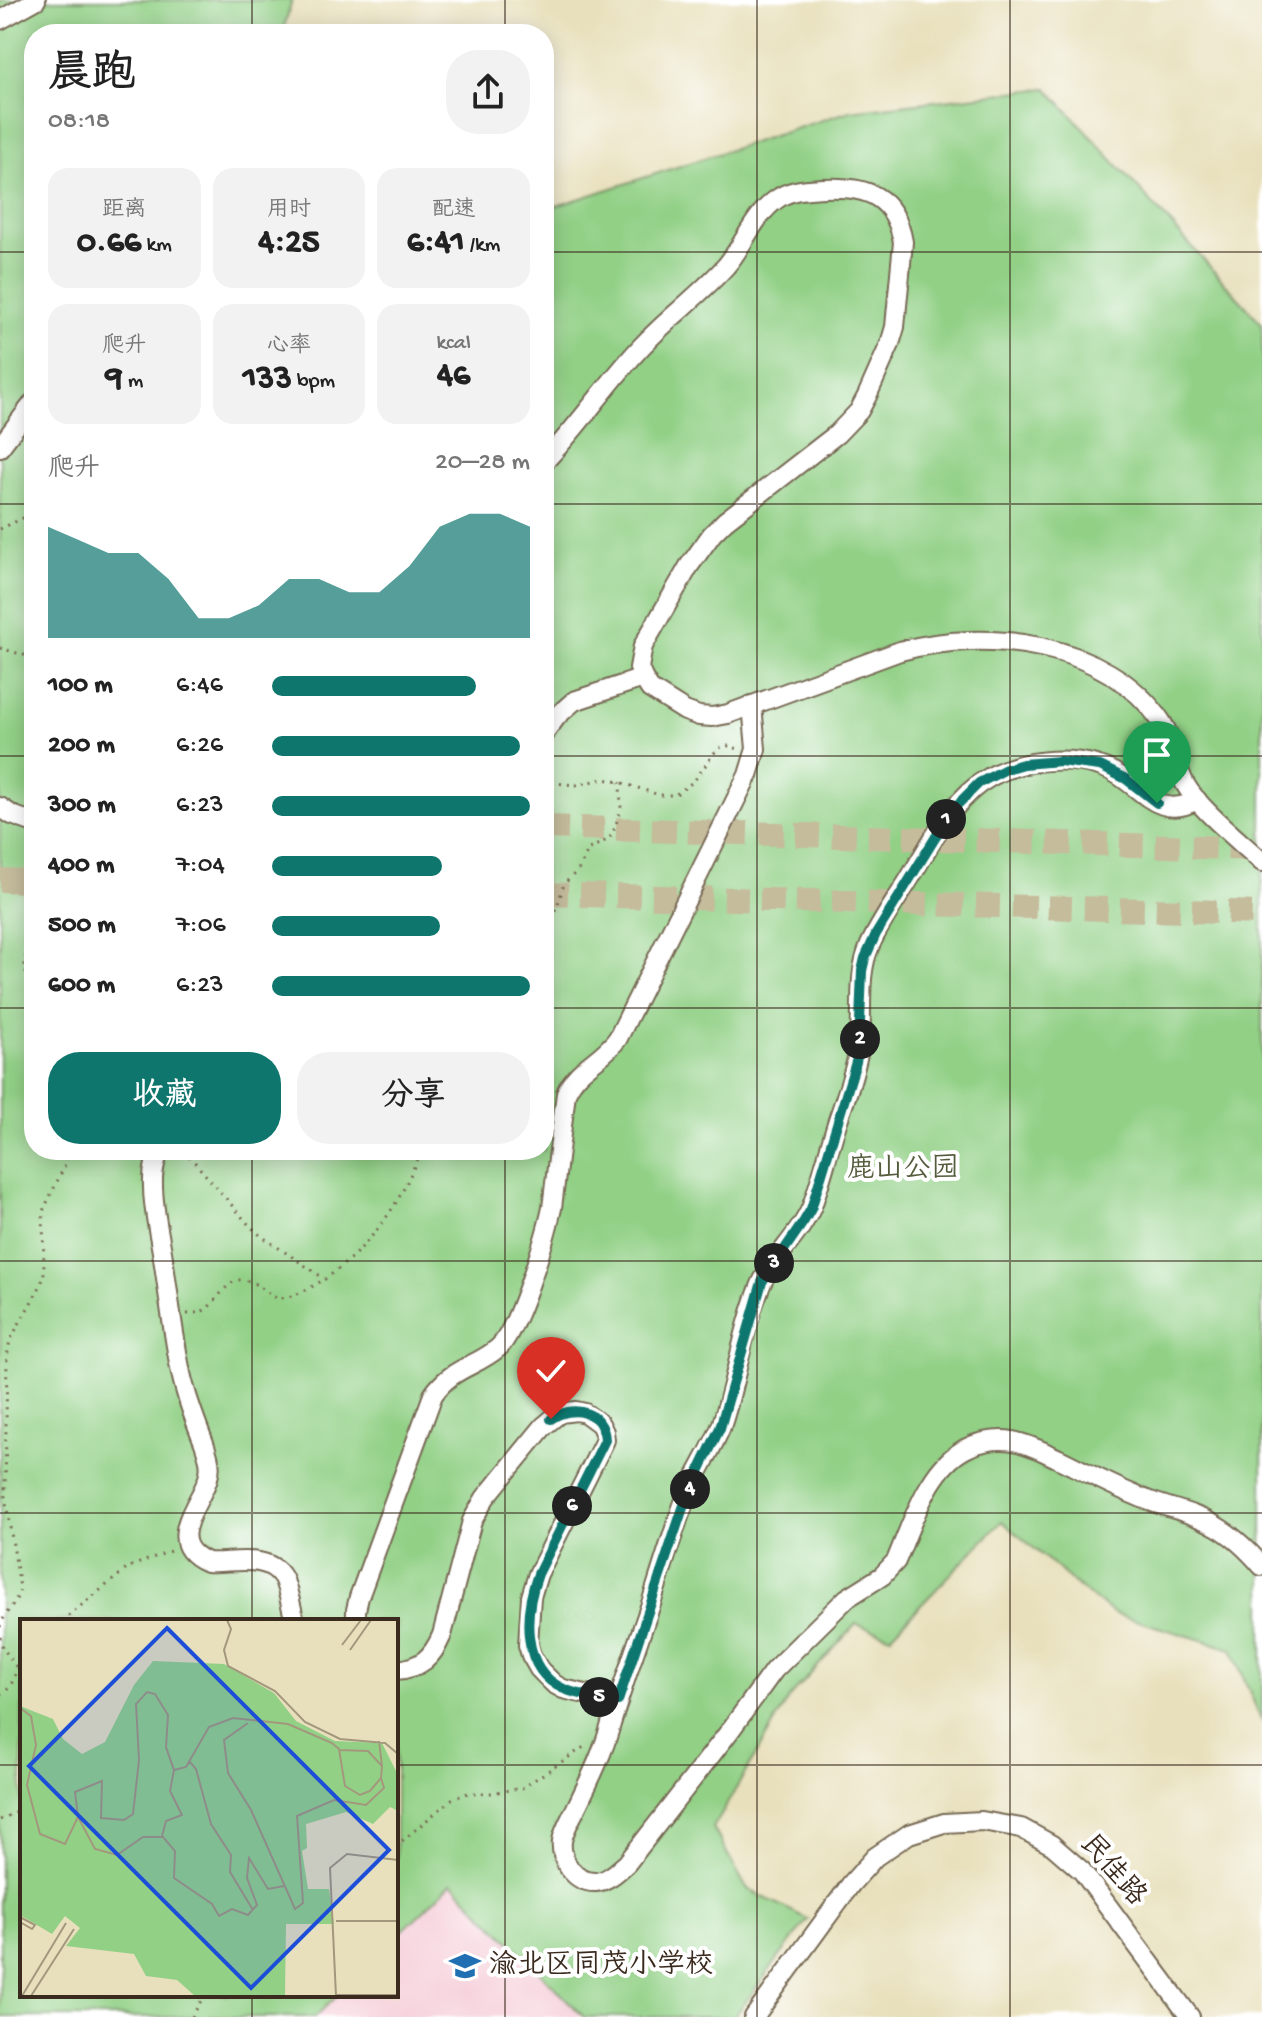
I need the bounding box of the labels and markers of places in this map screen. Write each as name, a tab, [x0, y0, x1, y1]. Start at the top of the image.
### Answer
pin	[1123, 721, 1191, 803]
pin: 1	[926, 799, 966, 839]
pin: 2	[840, 1019, 880, 1059]
pin: 3	[754, 1243, 794, 1283]
pin	[517, 1337, 585, 1419]
pin: 4	[670, 1469, 710, 1509]
pin: 6	[552, 1486, 592, 1526]
pin: 5	[579, 1677, 619, 1717]
school or university icon: 渝北区同茂小学校	[448, 1949, 482, 1983]
place label: 渝北区同茂小学校	[489, 1949, 713, 1983]

